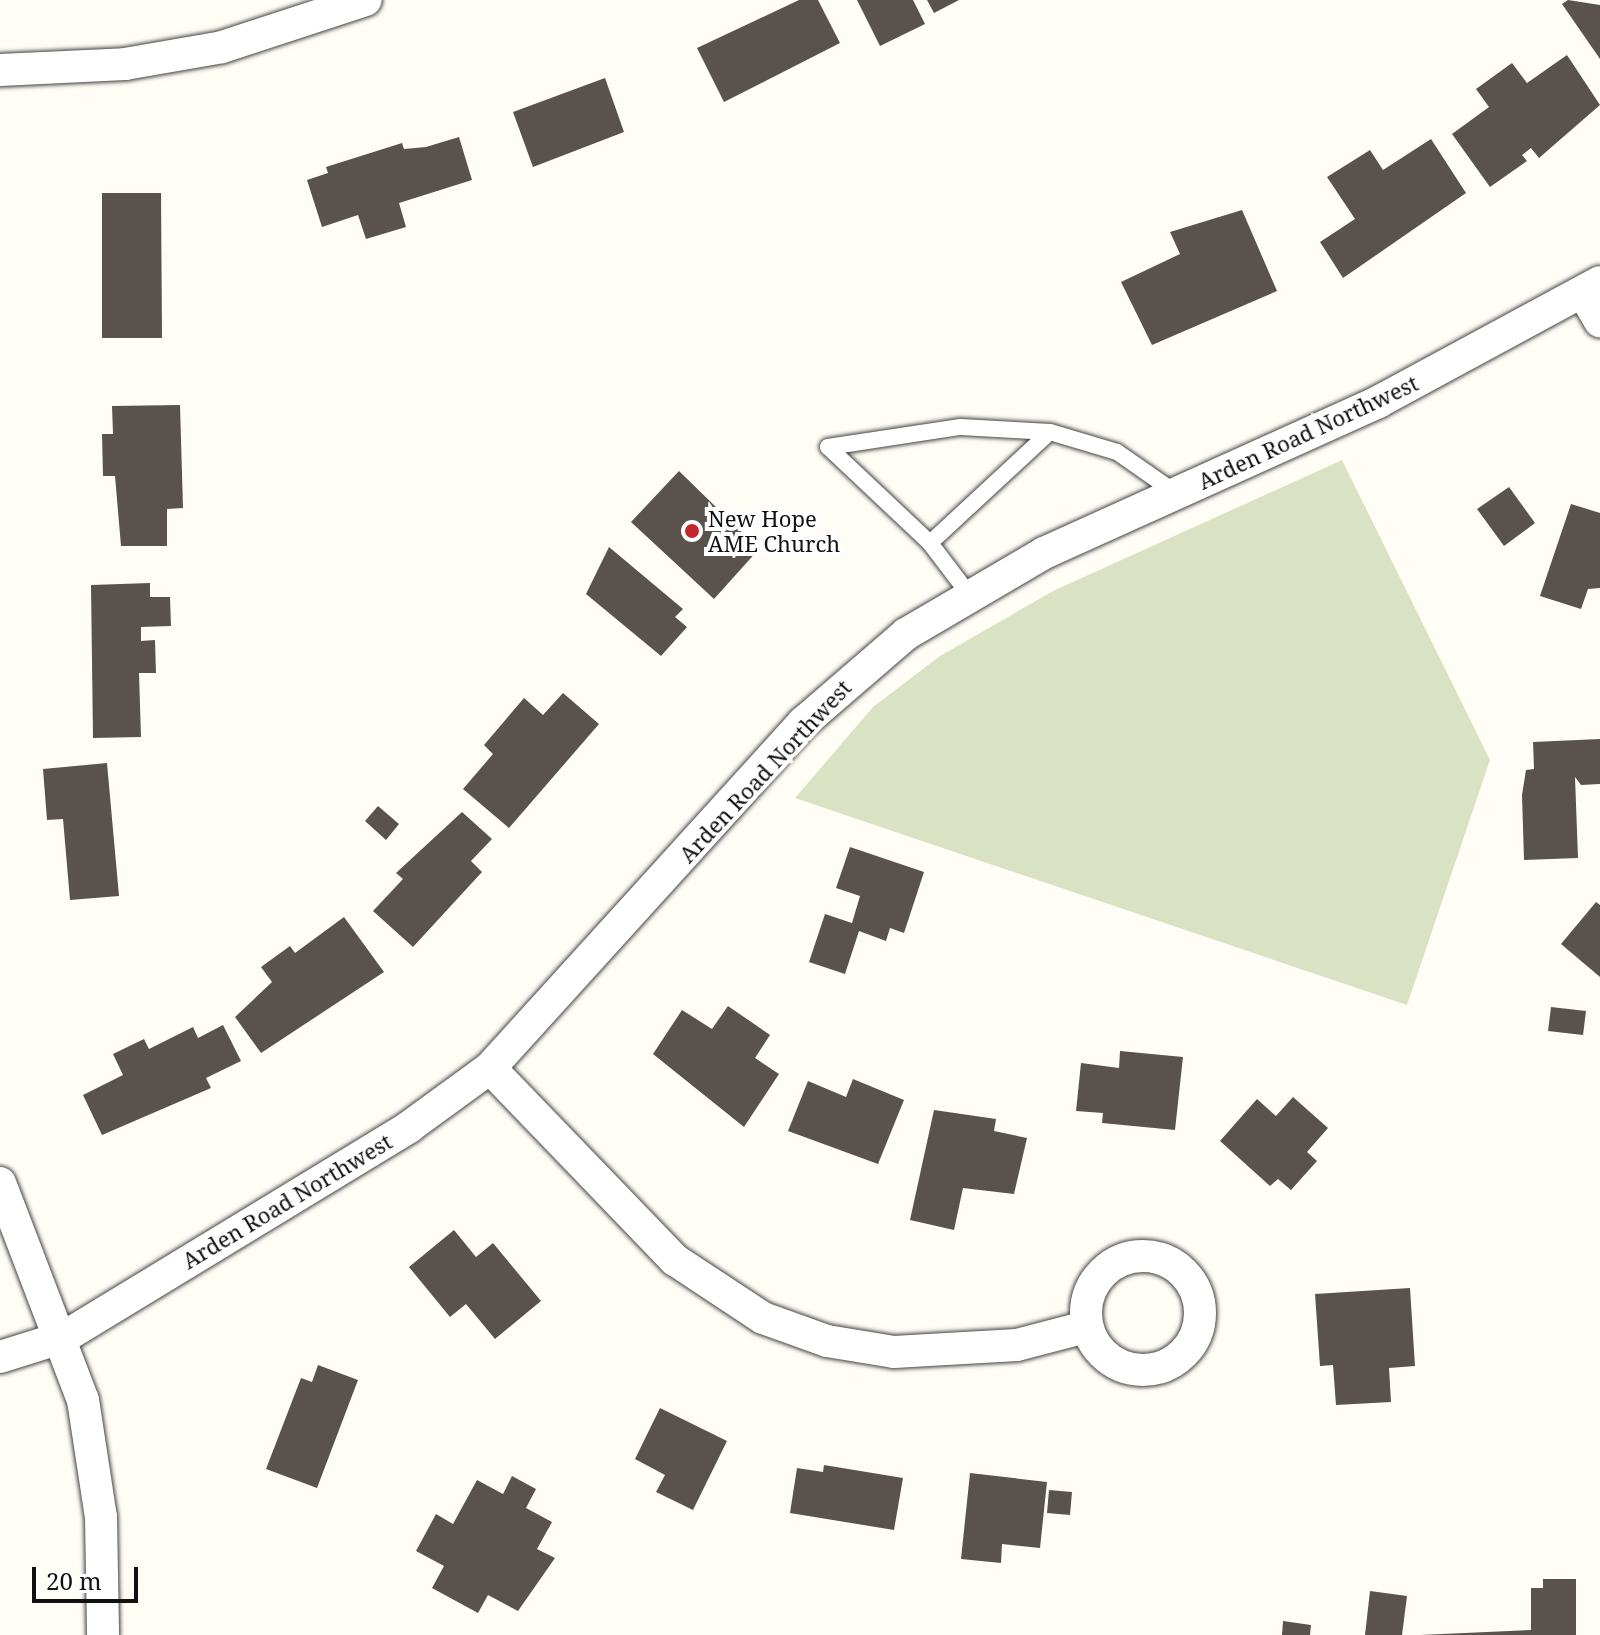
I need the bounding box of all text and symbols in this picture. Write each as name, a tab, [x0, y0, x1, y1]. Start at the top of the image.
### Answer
street label: Arden Road Northwest	[1194, 369, 1422, 495]
place label: New Hope AME Church	[708, 505, 840, 556]
marker: New Hope AME Church	[683, 522, 701, 540]
street label: Arden Road Northwest	[674, 674, 856, 868]
street label: Arden Road Northwest	[177, 1128, 397, 1274]
scale bar	[36, 1551, 142, 1601]
text: 20 m	[46, 1564, 102, 1597]

